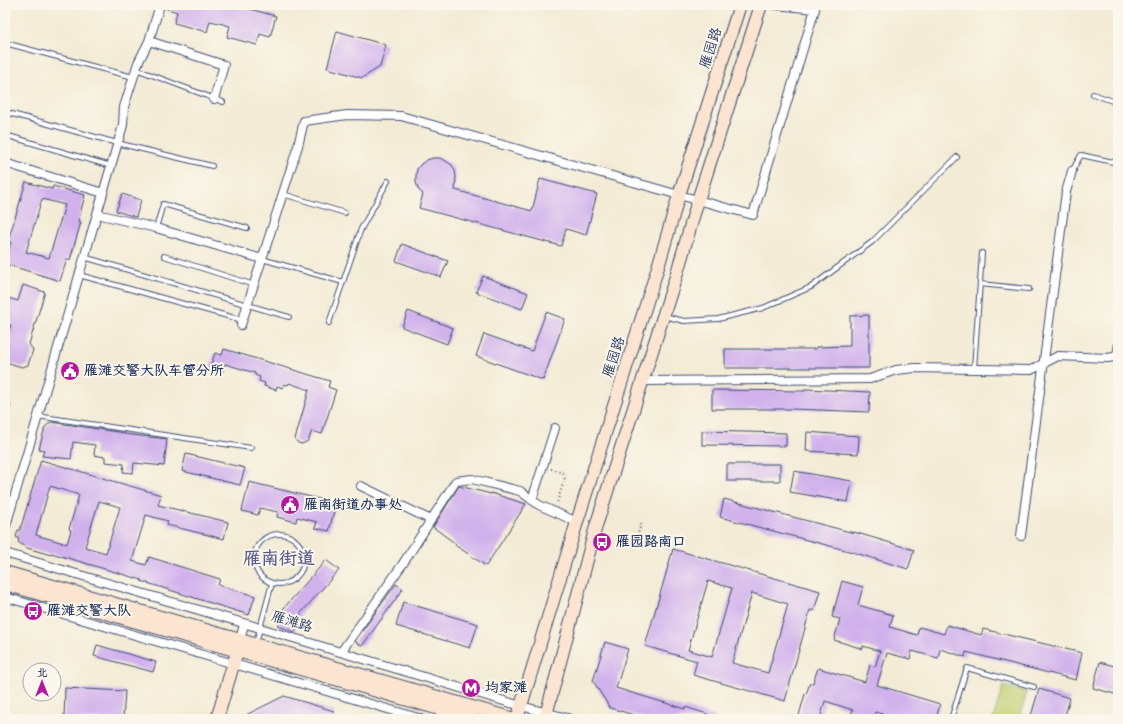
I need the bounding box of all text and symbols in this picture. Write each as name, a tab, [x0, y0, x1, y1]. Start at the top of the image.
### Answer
street label: 雁园路	[696, 25, 726, 71]
street label: 雁园路	[599, 334, 629, 380]
public building icon: 雁滩交警大队车管分所	[59, 360, 81, 382]
place label: 雁滩交警大队车管分所	[84, 362, 224, 380]
public building icon: 雁南街道办事处	[279, 494, 301, 516]
place label: 雁南街道办事处	[304, 496, 402, 514]
bus stop icon: 雁园路南口	[591, 531, 613, 553]
place label: 雁园路南口	[616, 533, 686, 551]
district label: 雁南街道	[243, 547, 315, 571]
bus stop icon: 雁滩交警大队	[22, 600, 44, 622]
place label: 雁滩交警大队	[47, 602, 131, 620]
street label: 雁滩路	[269, 607, 315, 637]
north arrow	[22, 662, 62, 702]
text: 北	[37, 666, 48, 680]
metro station icon: 均家滩	[460, 677, 482, 699]
place label: 均家滩	[485, 679, 527, 697]

